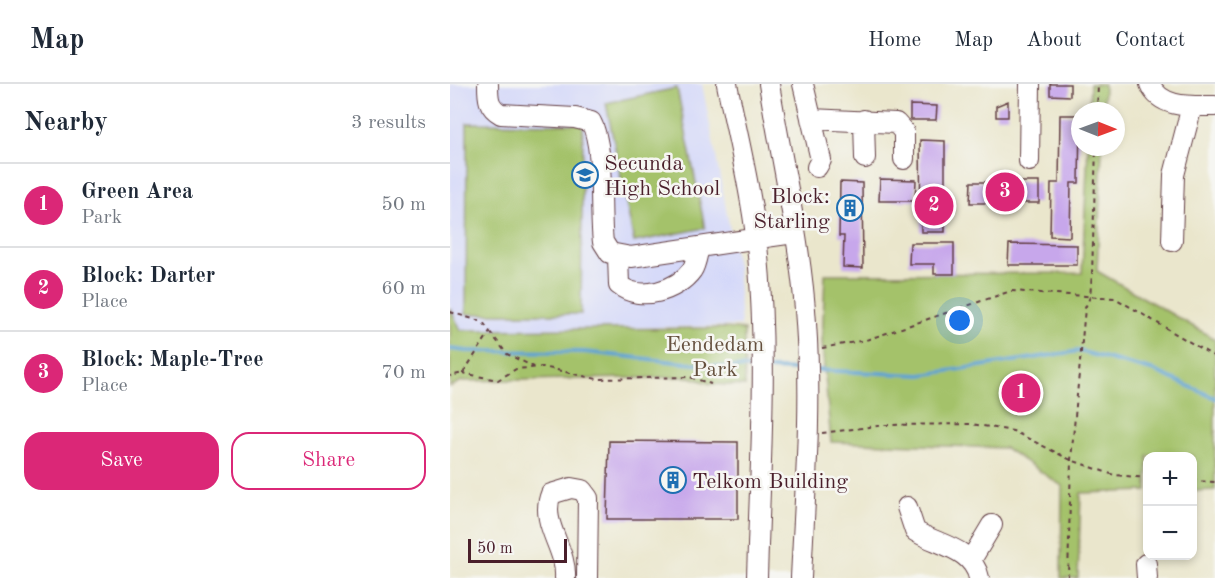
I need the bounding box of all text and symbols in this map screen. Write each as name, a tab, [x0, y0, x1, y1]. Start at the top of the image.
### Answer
text: Map	[30, 27, 84, 55]
text: Home	[868, 30, 921, 51]
text: Map	[954, 30, 993, 51]
text: About	[1026, 30, 1082, 51]
text: Contact	[1115, 30, 1185, 51]
north arrow	[1071, 102, 1125, 156]
text: Nearby	[24, 110, 108, 136]
text: 3 results	[351, 113, 426, 133]
place label: Secunda High School	[604, 153, 720, 200]
school or university icon: Secunda High School	[570, 160, 600, 190]
pin: 3	[986, 170, 1024, 214]
text: Green Area	[81, 181, 193, 203]
pin: 2	[914, 184, 954, 228]
place label: Block: Starling	[753, 186, 830, 233]
building icon: Block: Starling	[835, 193, 865, 223]
text: 1	[38, 195, 49, 215]
text: 50 m	[381, 195, 426, 215]
text: Park	[81, 208, 122, 228]
text: Block: Darter	[81, 265, 215, 287]
text: 2	[38, 279, 49, 299]
text: 60 m	[381, 279, 426, 299]
text: Place	[81, 292, 128, 312]
your location	[945, 306, 974, 335]
park label: Eendedam Park	[666, 334, 764, 381]
text: Block: Maple-Tree	[81, 349, 264, 371]
text: 3	[38, 363, 49, 383]
text: 70 m	[381, 363, 426, 383]
pin: 1	[1002, 370, 1040, 416]
text: Place	[81, 376, 128, 396]
button: Save	[24, 432, 219, 490]
button: Share	[231, 432, 426, 490]
map controls	[1143, 452, 1197, 560]
button: +	[1143, 452, 1197, 506]
building icon: Telkom Building	[658, 465, 688, 495]
place label: Telkom Building	[692, 471, 848, 493]
button: −	[1143, 506, 1197, 560]
scale bar	[468, 536, 567, 564]
text: 50 m	[477, 541, 513, 557]

